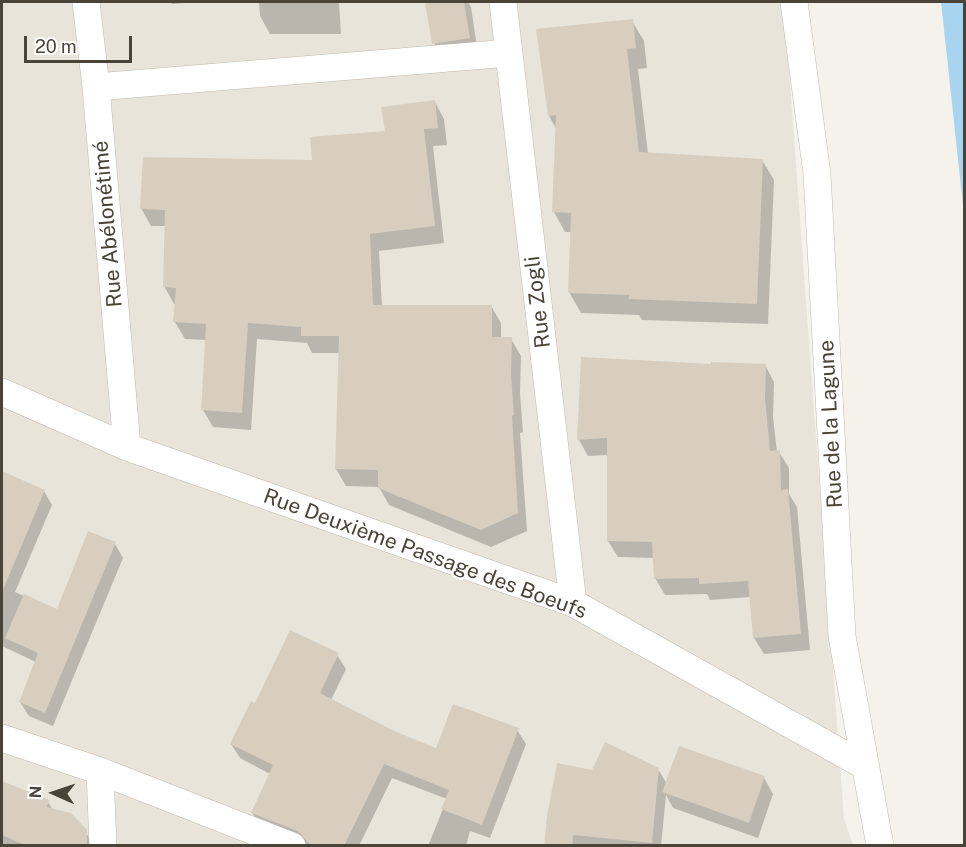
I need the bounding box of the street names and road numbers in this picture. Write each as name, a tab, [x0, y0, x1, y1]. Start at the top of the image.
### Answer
street label: Rue Abélonétimé	[88, 140, 128, 308]
street label: Rue Zogli	[520, 255, 556, 349]
street label: Rue de la Lagune	[814, 339, 848, 509]
street label: Rue Deuxième Passage des Boeufs	[260, 484, 590, 624]

